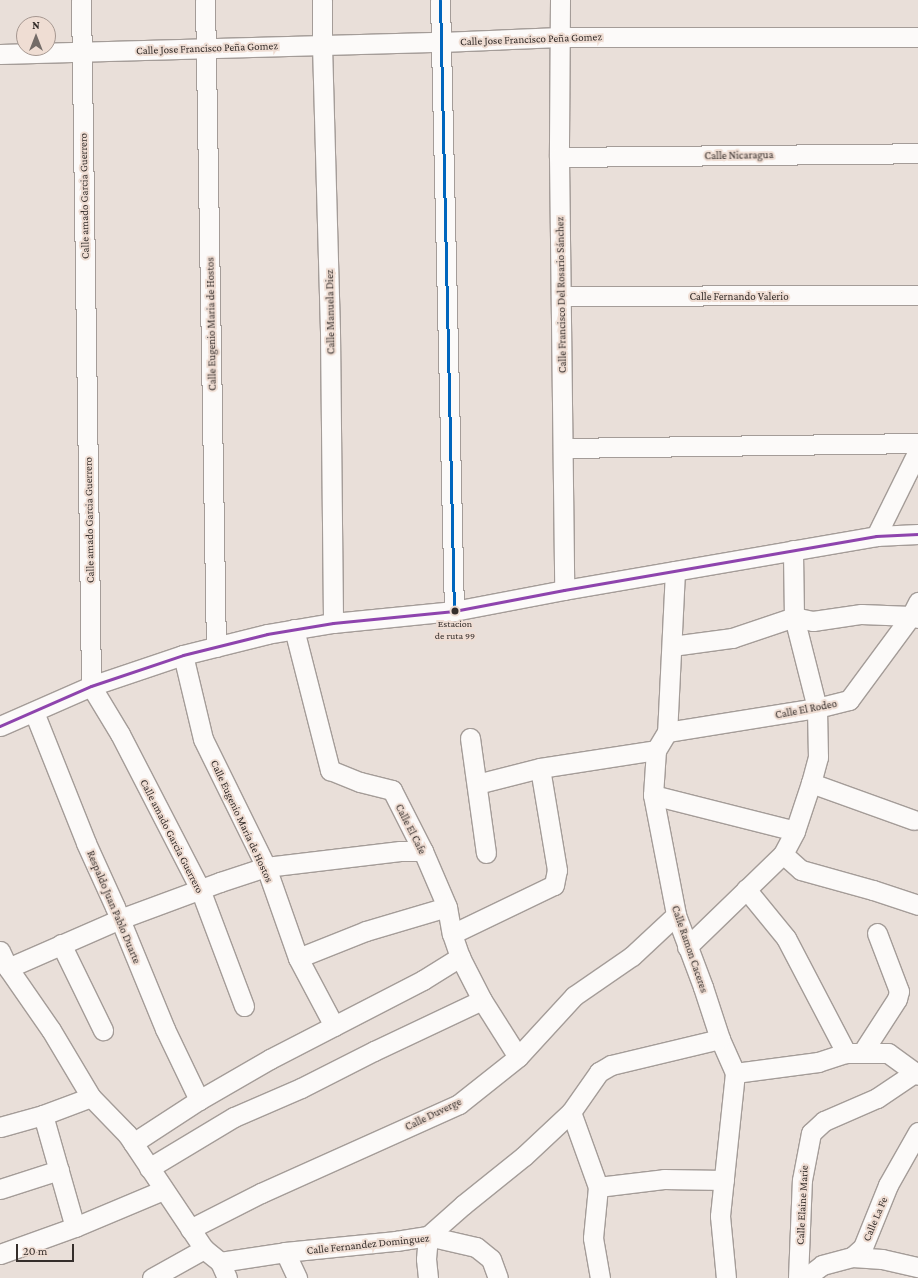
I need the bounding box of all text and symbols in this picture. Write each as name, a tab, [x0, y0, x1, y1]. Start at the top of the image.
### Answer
north arrow	[16, 16, 56, 56]
text: N	[32, 19, 40, 31]
street label: Calle Jose Francisco Peña Gomez	[460, 30, 602, 48]
street label: Calle Jose Francisco Peña Gomez	[136, 39, 278, 57]
street label: Calle amado Garcia Guerrero	[76, 133, 92, 259]
street label: Calle Nicaragua	[704, 148, 774, 162]
street label: Calle Francisco Del Rosario Sánchez	[553, 217, 569, 373]
street label: Calle Eugenio Maria de Hostos	[203, 257, 219, 391]
street label: Calle Manuela Diez	[323, 270, 337, 354]
street label: Calle Fernando Valerio	[689, 289, 789, 303]
street label: Calle amado Garcia Guerrero	[81, 457, 97, 583]
marker: Estacion de ruta 99	[450, 606, 460, 616]
place label: Estacion de ruta 99	[435, 617, 475, 640]
street label: Calle El Rodeo	[774, 697, 838, 721]
street label: Calle Eugenio Maria de Hostos	[208, 758, 276, 884]
street label: Calle amado Garcia Guerrero	[138, 777, 206, 895]
street label: Calle El Cafe	[393, 802, 429, 856]
street label: Respaldo Juan Pablo Duarte	[84, 849, 144, 965]
street label: Calle Ramon Caceres	[669, 904, 711, 994]
street label: Calle Duverge	[403, 1095, 463, 1133]
street label: Calle Elaine Marie	[793, 1165, 811, 1245]
street label: Calle La Fe	[860, 1195, 890, 1243]
street label: Calle Fernandez Dominguez	[306, 1231, 430, 1257]
scale bar	[18, 1236, 76, 1262]
text: 20 m	[23, 1244, 47, 1258]

